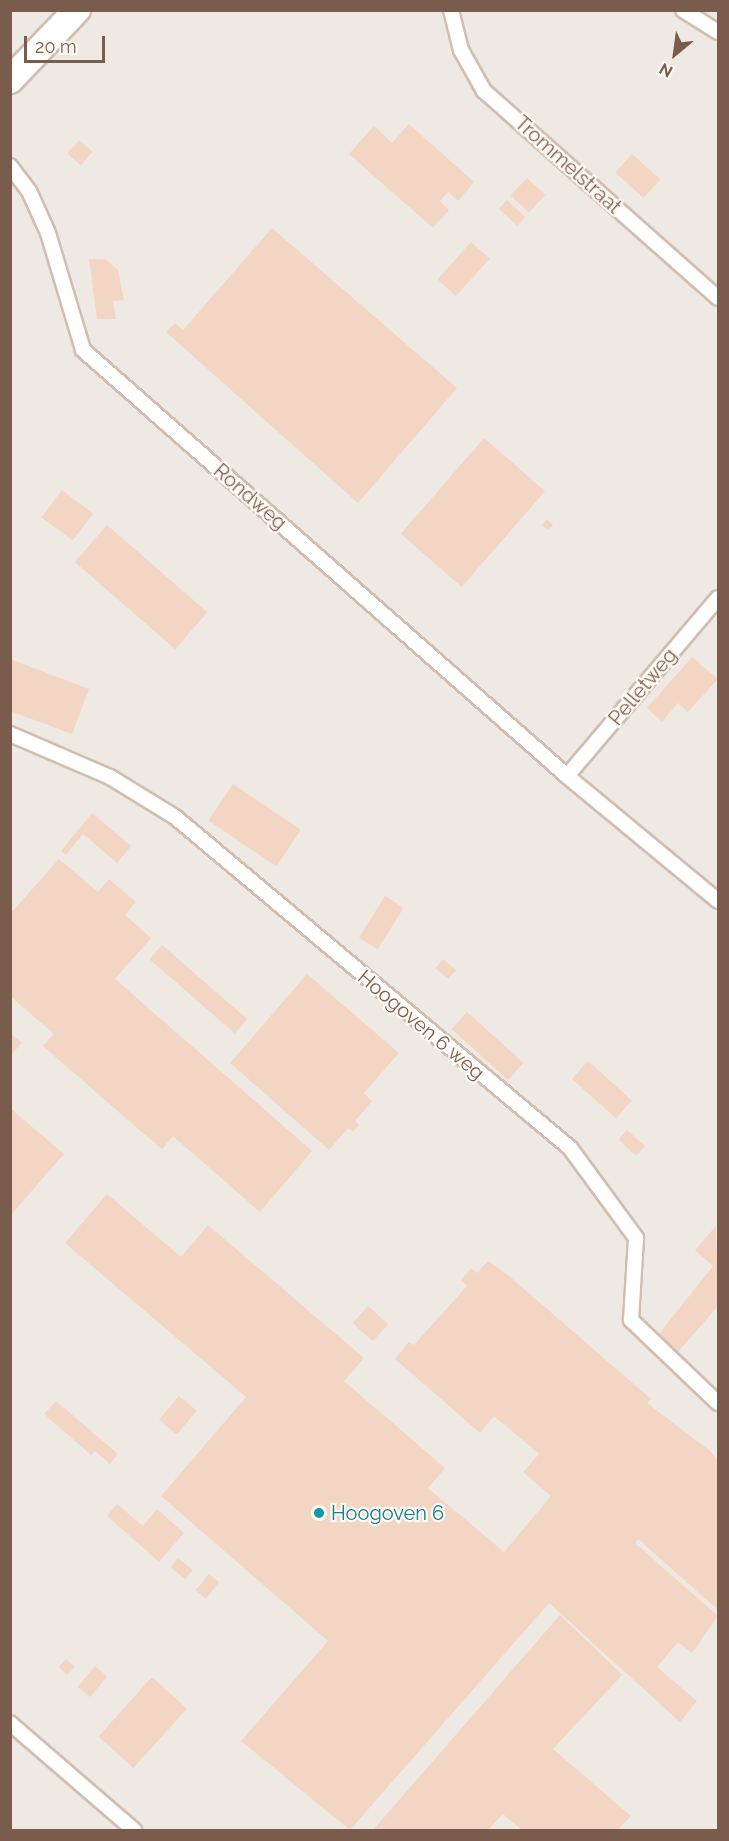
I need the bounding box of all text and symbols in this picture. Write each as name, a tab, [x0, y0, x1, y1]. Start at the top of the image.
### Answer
scale bar	[27, 24, 108, 62]
north arrow	[645, 24, 705, 84]
text: 20 m	[35, 36, 77, 57]
text: N	[656, 59, 676, 81]
street label: Trommelstraat	[510, 111, 626, 219]
street label: Rondweg	[209, 459, 291, 535]
street label: Pelletweg	[604, 644, 682, 730]
street label: Hoogoven 6 weg	[353, 965, 489, 1085]
place label: Hoogoven 6	[331, 1501, 444, 1525]
marker: Hoogoven 6	[312, 1506, 326, 1520]

